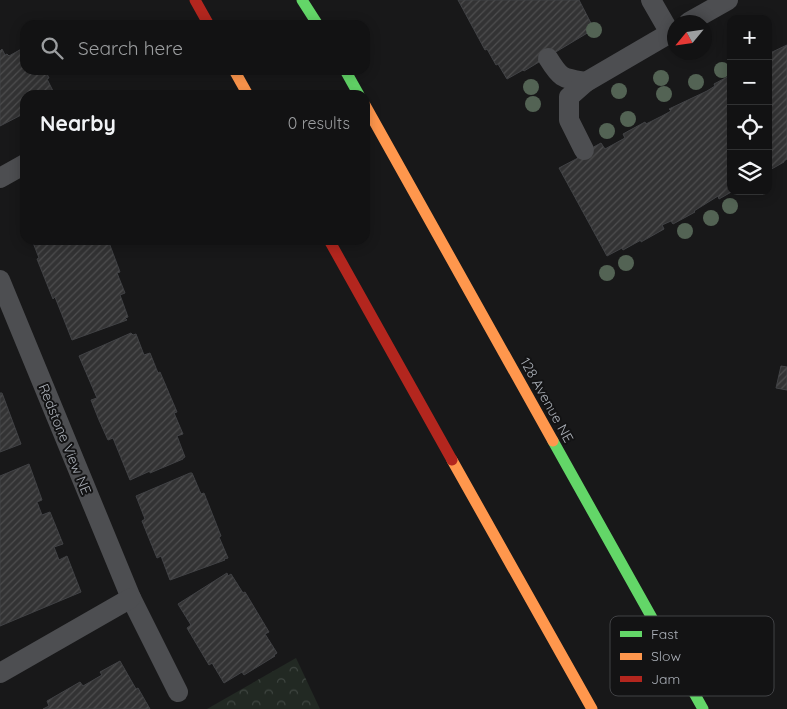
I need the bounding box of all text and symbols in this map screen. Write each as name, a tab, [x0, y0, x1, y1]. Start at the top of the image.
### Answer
north arrow	[667, 15, 712, 60]
map controls	[727, 15, 772, 195]
button: +	[727, 15, 772, 60]
search box	[20, 20, 370, 75]
icon: search	[38, 34, 66, 62]
text: Search here	[78, 36, 183, 60]
button: −	[727, 60, 772, 105]
button: locate	[727, 105, 772, 150]
text: Nearby	[40, 110, 116, 136]
text: 0 results	[288, 113, 350, 133]
button: layers	[727, 150, 772, 195]
street label: 128 Avenue NE	[516, 354, 578, 446]
street label: Redstone View NE	[35, 381, 95, 497]
legend	[610, 616, 774, 696]
text: Fast	[651, 625, 679, 643]
text: Slow	[651, 647, 681, 665]
text: Jam	[651, 670, 680, 688]

